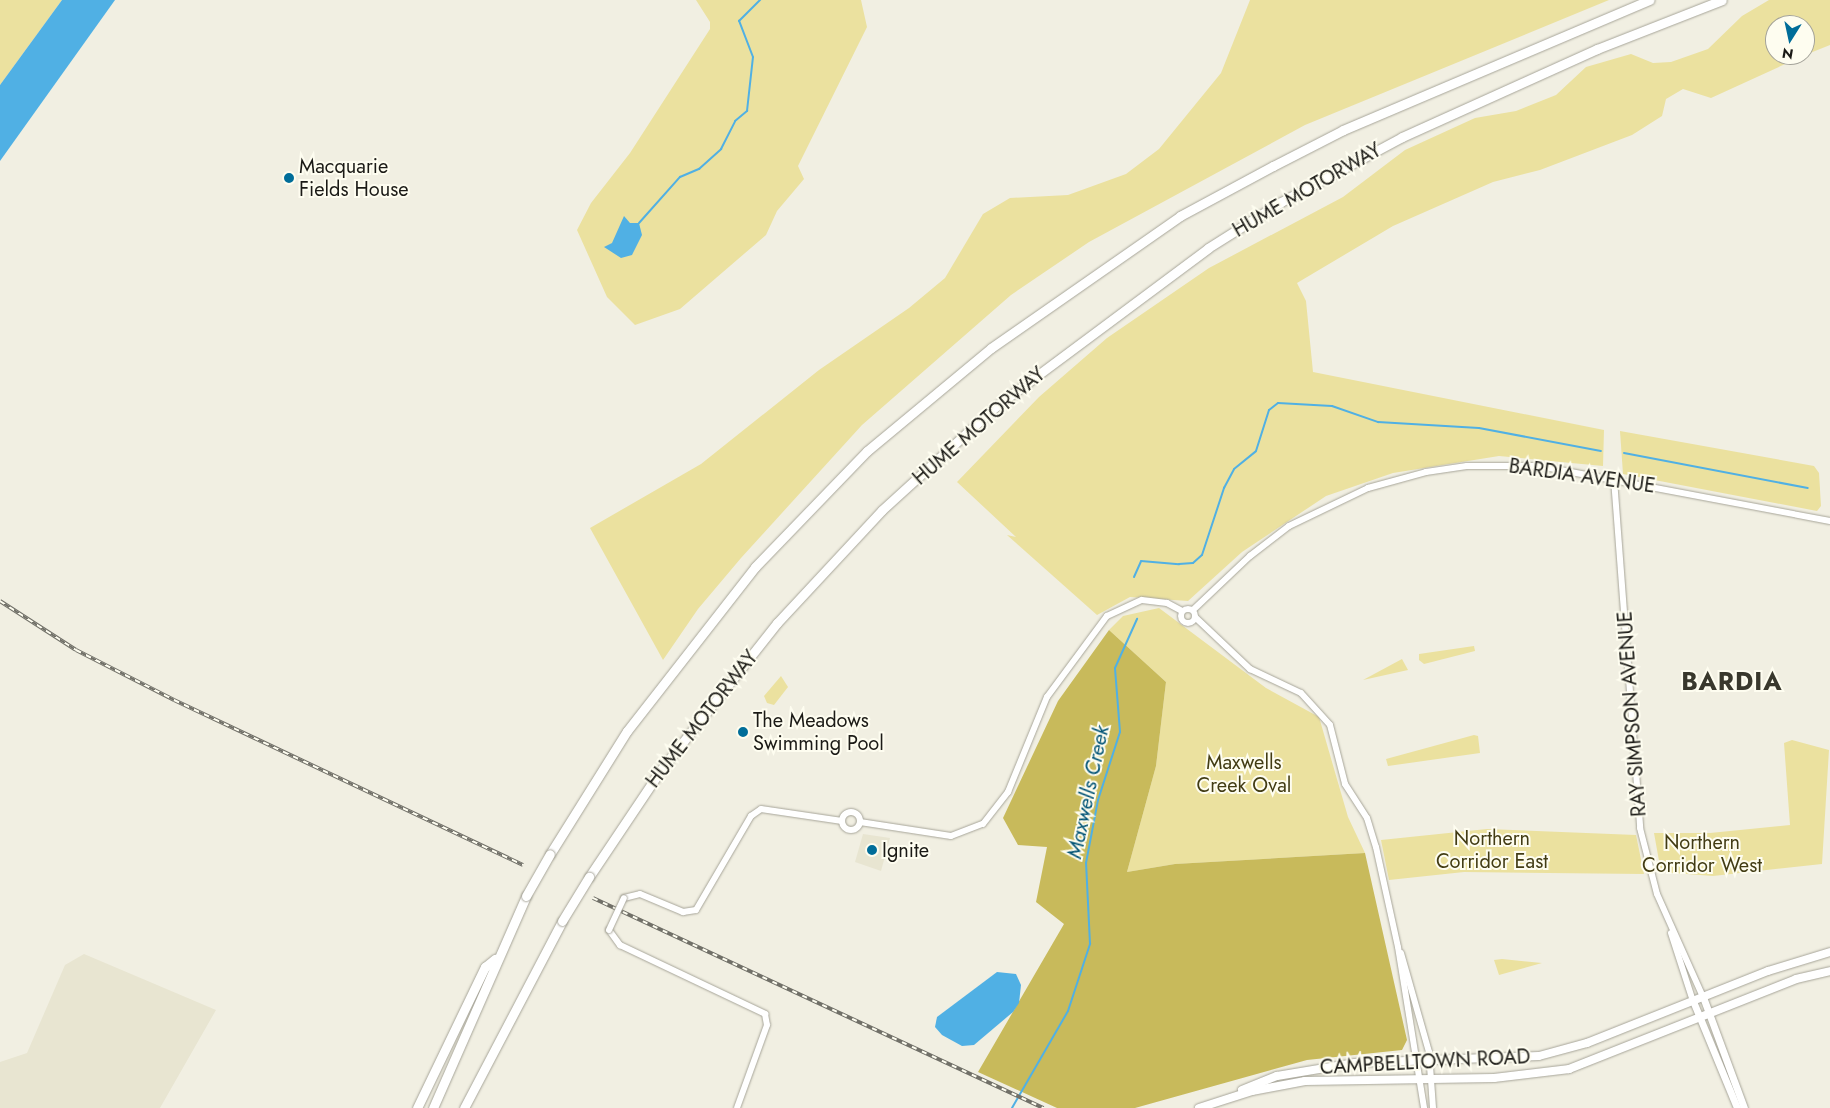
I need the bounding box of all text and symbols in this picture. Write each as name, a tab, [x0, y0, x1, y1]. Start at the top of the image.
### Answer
north arrow	[1765, 15, 1815, 65]
text: N	[1780, 43, 1795, 65]
street label: HUME MOTORWAY	[1228, 138, 1386, 242]
place label: Macquarie Fields House	[299, 155, 409, 202]
marker: Macquarie Fields House	[283, 172, 295, 184]
street label: HUME MOTORWAY	[908, 362, 1050, 490]
street label: BARDIA AVENUE	[1507, 454, 1657, 498]
street label: RAY SIMPSON AVENUE	[1613, 610, 1651, 818]
street label: HUME MOTORWAY	[641, 646, 763, 792]
district label: BARDIA	[1681, 666, 1783, 696]
place label: The Meadows Swimming Pool	[753, 708, 884, 755]
water label: Maxwells Creek	[1062, 723, 1114, 861]
marker: The Meadows Swimming Pool	[737, 726, 749, 738]
park label: Maxwells Creek Oval	[1197, 751, 1291, 798]
park label: Northern Corridor East	[1436, 827, 1548, 874]
park label: Northern Corridor West	[1642, 831, 1762, 878]
place label: Ignite	[882, 838, 929, 862]
marker: Ignite	[866, 844, 878, 856]
street label: CAMPBELLTOWN ROAD	[1319, 1045, 1531, 1079]

